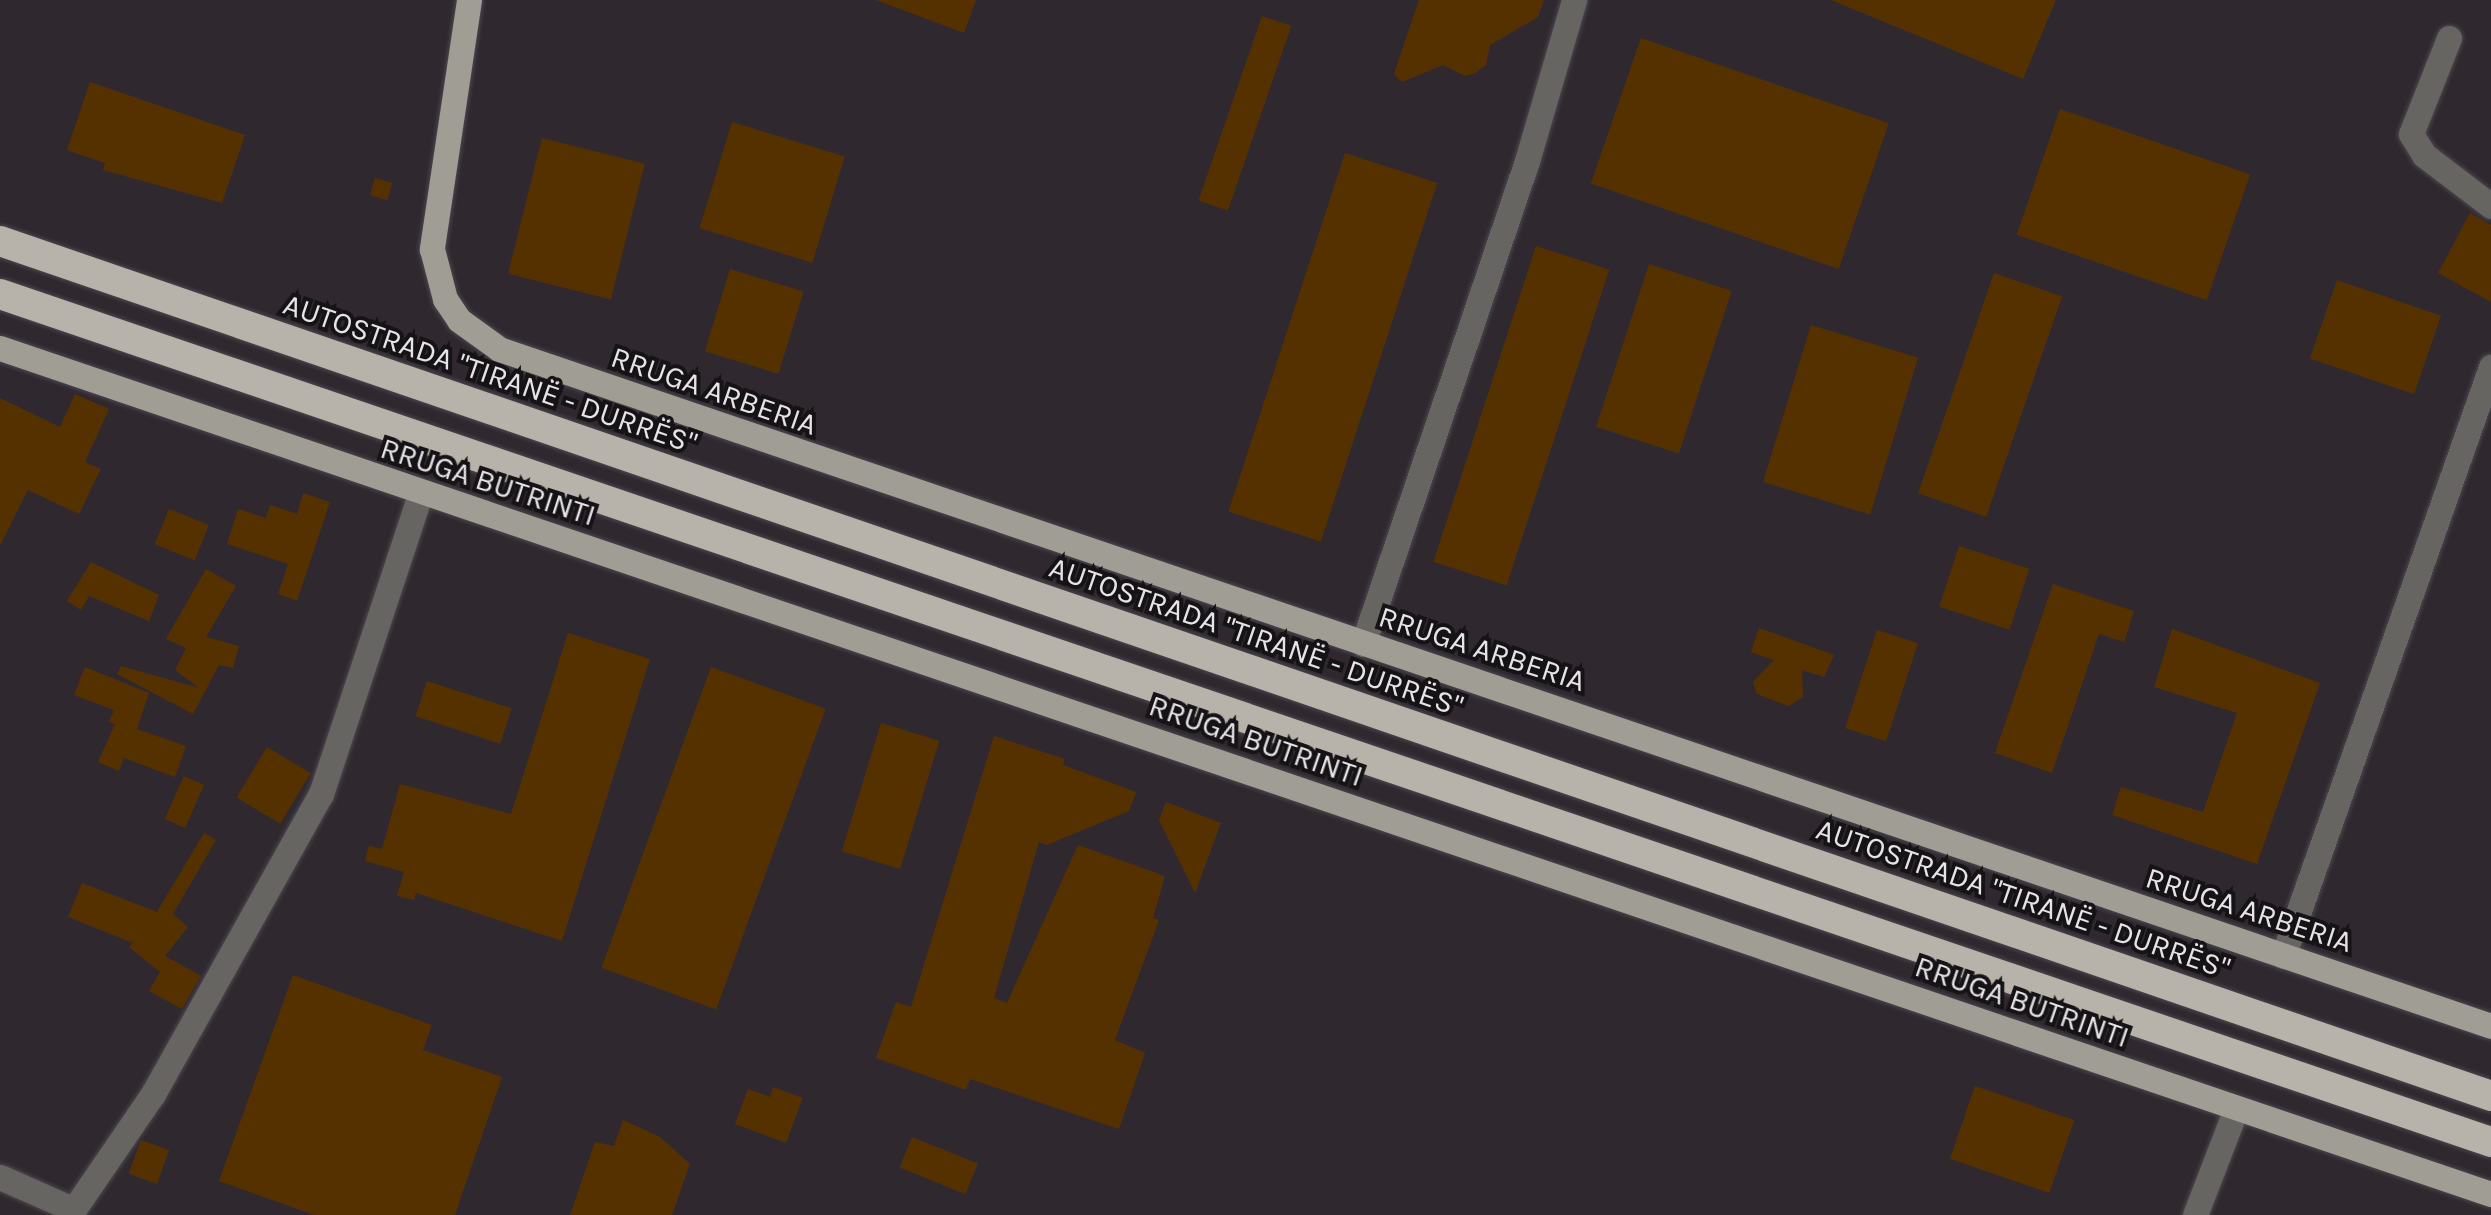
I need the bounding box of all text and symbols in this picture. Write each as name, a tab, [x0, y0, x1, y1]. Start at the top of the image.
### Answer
street label: AUTOSTRADA "TIRANË - DURRËS"	[279, 286, 701, 462]
street label: RRUGA ARBERIA	[606, 339, 822, 443]
street label: RRUGA BUTRINTI	[376, 430, 600, 534]
street label: AUTOSTRADA "TIRANË - DURRËS"	[1045, 549, 1467, 725]
street label: RRUGA ARBERIA	[1374, 599, 1590, 699]
street label: RRUGA BUTRINTI	[1144, 688, 1368, 794]
street label: AUTOSTRADA "TIRANË - DURRËS"	[1812, 811, 2234, 987]
street label: RRUGA ARBERIA	[2141, 860, 2357, 960]
street label: RRUGA BUTRINTI	[1910, 949, 2134, 1055]

